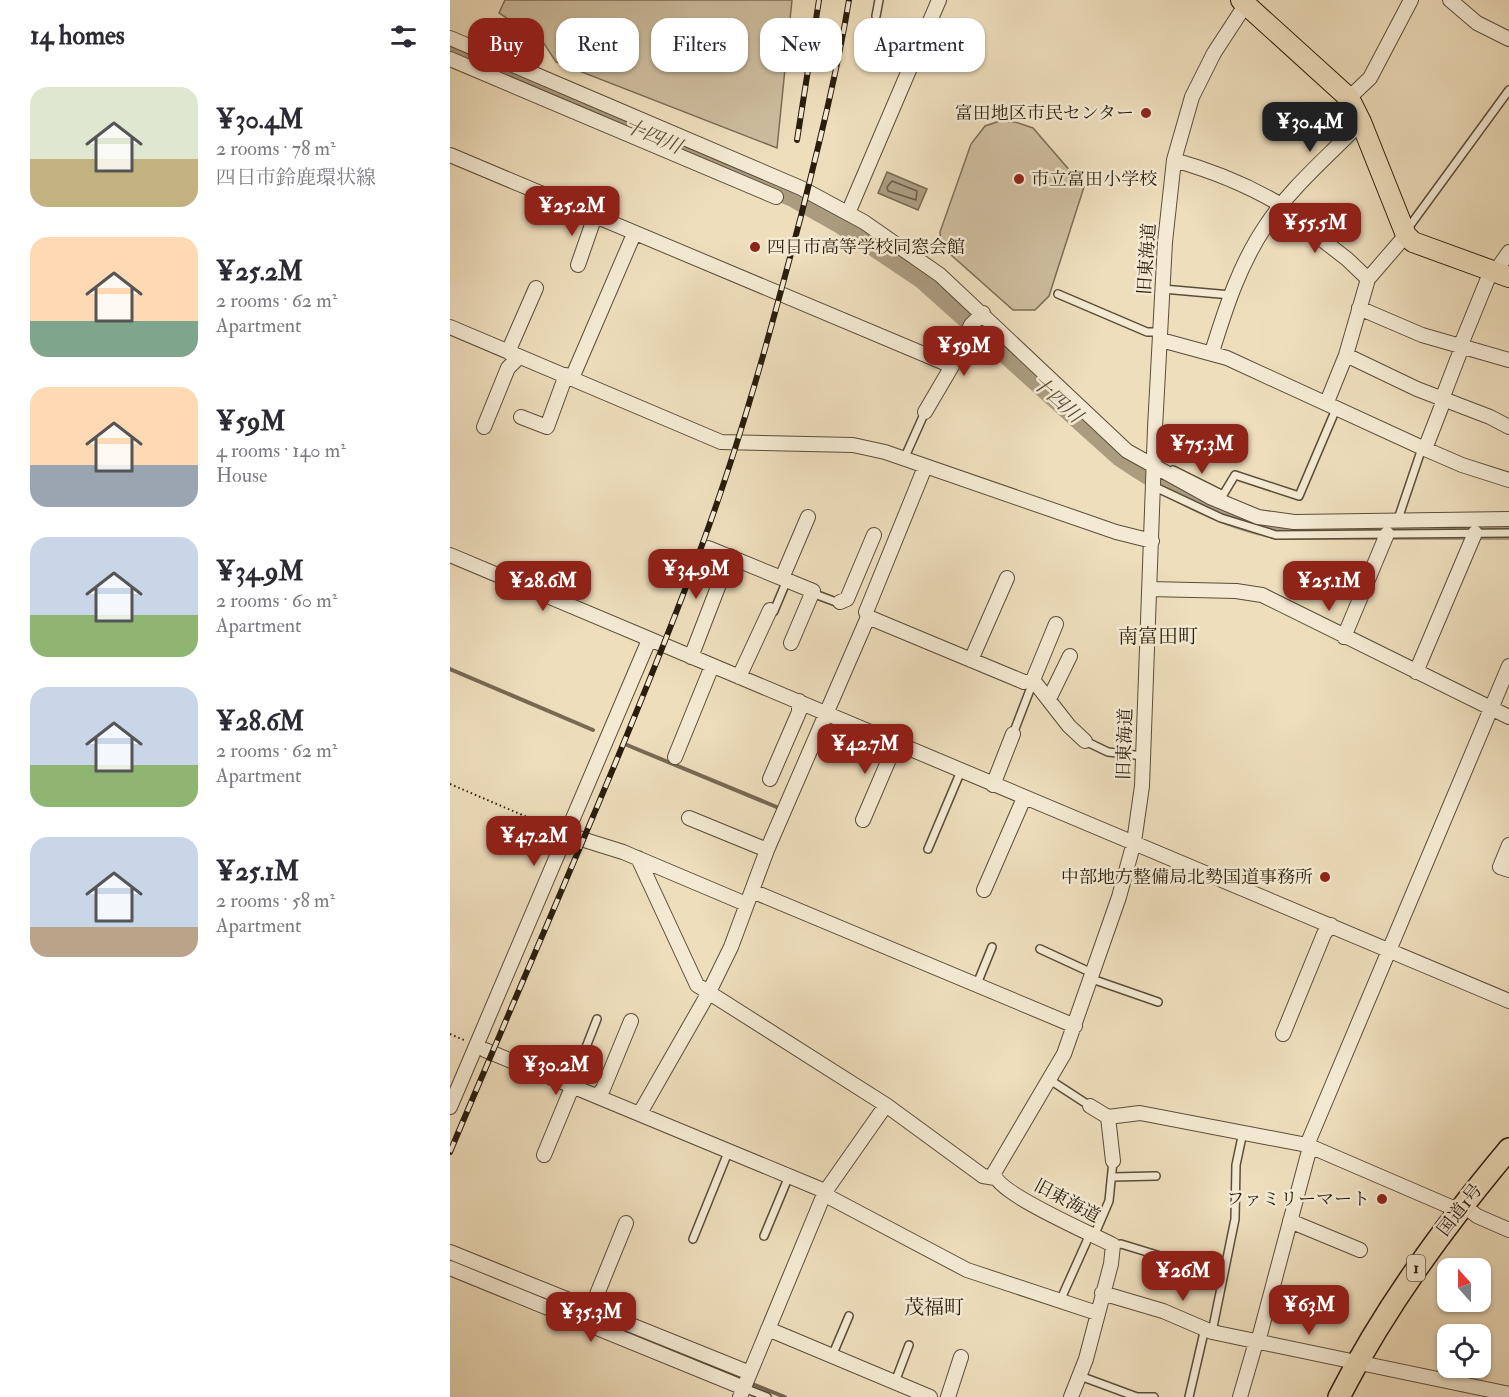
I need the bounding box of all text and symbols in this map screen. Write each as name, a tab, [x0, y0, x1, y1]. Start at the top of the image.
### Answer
chip: Buy	[468, 18, 544, 72]
chip: Rent	[556, 18, 639, 72]
chip: Filters	[651, 18, 748, 72]
chip: New	[760, 18, 842, 72]
chip: Apartment	[854, 18, 985, 72]
text: 14 homes	[30, 20, 125, 52]
icon: filters	[387, 20, 420, 53]
place label: 富田地区市民センター	[955, 102, 1134, 125]
pin: ¥30.4M	[1261, 102, 1359, 153]
text: ¥30.4M	[216, 104, 303, 136]
marker: 富田地区市民センター	[1139, 106, 1153, 120]
text: ¥30.4M	[1276, 109, 1344, 134]
icon: home	[78, 111, 150, 183]
water label: 十四川	[621, 113, 687, 160]
text: 2 rooms · 78 m²	[216, 136, 336, 161]
text: 四日市鈴鹿環状線	[216, 165, 376, 190]
place label: 市立富田小学校	[1031, 168, 1157, 191]
marker: 市立富田小学校	[1012, 172, 1026, 186]
pin: ¥25.2M	[523, 186, 621, 237]
text: ¥25.2M	[539, 193, 605, 218]
pin: ¥55.5M	[1266, 203, 1364, 254]
text: ¥55.5M	[1283, 210, 1347, 235]
street label: 旧東海道	[1133, 222, 1161, 296]
place label: 四日市高等学校同窓会館	[767, 236, 965, 259]
marker: 四日市高等学校同窓会館	[748, 240, 762, 254]
text: ¥25.2M	[216, 256, 303, 288]
icon: home	[78, 261, 150, 333]
text: 2 rooms · 62 m²	[216, 288, 337, 313]
text: Apartment	[216, 313, 301, 338]
pin: ¥59M	[928, 326, 1000, 377]
text: ¥59M	[937, 333, 991, 358]
water label: 十四川	[1026, 370, 1089, 430]
text: ¥59M	[216, 406, 285, 438]
icon: home	[78, 411, 150, 483]
pin: ¥75.3M	[1153, 424, 1251, 475]
text: ¥75.3M	[1170, 431, 1234, 456]
text: 4 rooms · 140 m²	[216, 438, 346, 463]
text: House	[216, 463, 267, 488]
pin: ¥34.9M	[647, 549, 745, 600]
text: ¥34.9M	[216, 556, 304, 588]
text: ¥34.9M	[662, 556, 730, 581]
icon: home	[78, 561, 150, 633]
pin: ¥28.6M	[494, 561, 592, 612]
pin: ¥25.1M	[1280, 561, 1378, 612]
text: ¥28.6M	[509, 568, 577, 593]
text: ¥25.1M	[1297, 568, 1361, 593]
text: 2 rooms · 60 m²	[216, 588, 337, 613]
text: Apartment	[216, 613, 301, 638]
district label: 南富田町	[1118, 624, 1198, 649]
text: ¥28.6M	[216, 706, 304, 738]
street label: 旧東海道	[1112, 708, 1138, 780]
icon: home	[78, 711, 150, 783]
pin: ¥42.7M	[816, 724, 914, 775]
text: ¥42.7M	[831, 731, 899, 756]
text: 2 rooms · 62 m²	[216, 738, 337, 763]
text: Apartment	[216, 763, 301, 788]
pin: ¥47.2M	[485, 816, 583, 867]
text: ¥47.2M	[500, 823, 568, 848]
text: ¥25.1M	[216, 856, 299, 888]
icon: home	[78, 861, 150, 933]
place label: 中部地方整備局北勢国道事務所	[1061, 866, 1313, 889]
marker: 中部地方整備局北勢国道事務所	[1318, 870, 1332, 884]
text: 2 rooms · 58 m²	[216, 888, 335, 913]
text: Apartment	[216, 913, 301, 938]
pin: ¥30.2M	[507, 1045, 605, 1096]
text: ¥30.2M	[523, 1052, 589, 1077]
street label: 旧東海道	[1030, 1174, 1104, 1228]
street label: 国道1号	[1432, 1179, 1488, 1241]
place label: ファミリーマート	[1226, 1188, 1370, 1211]
marker: ファミリーマート	[1375, 1192, 1389, 1206]
pin: ¥26M	[1147, 1251, 1219, 1302]
road number: 1	[1407, 1255, 1425, 1281]
text: ¥26M	[1156, 1258, 1210, 1283]
north arrow	[1437, 1258, 1491, 1312]
map controls	[1437, 1258, 1491, 1378]
pin: ¥63M	[1273, 1285, 1345, 1336]
pin: ¥35.3M	[542, 1292, 640, 1343]
text: ¥63M	[1283, 1292, 1335, 1317]
district label: 茂福町	[904, 1295, 964, 1320]
text: ¥35.3M	[560, 1299, 622, 1324]
button: locate	[1437, 1324, 1491, 1378]

